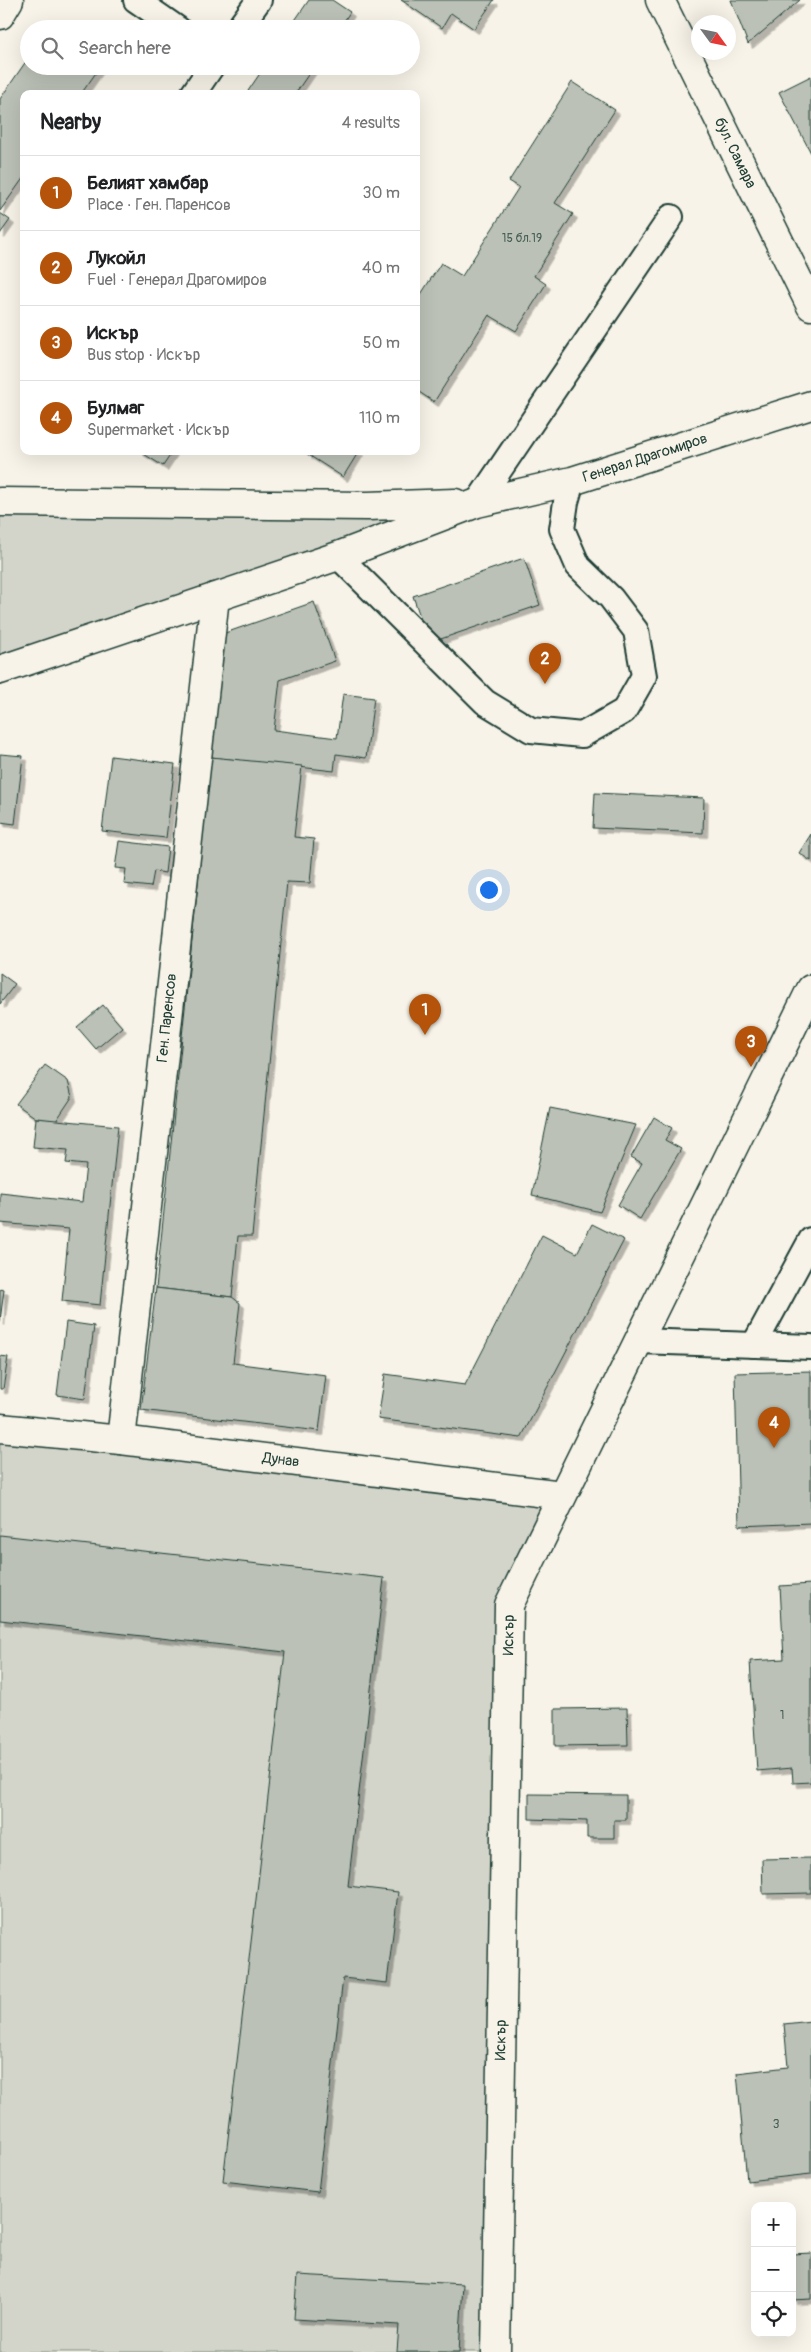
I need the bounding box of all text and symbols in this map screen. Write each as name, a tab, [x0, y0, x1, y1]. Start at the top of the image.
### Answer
north arrow	[691, 15, 736, 60]
search box	[20, 20, 420, 75]
icon: search	[38, 34, 66, 62]
text: Search here	[78, 36, 171, 60]
text: Nearby	[40, 109, 101, 136]
text: 4 results	[342, 113, 400, 133]
street label: бул. Самара	[710, 114, 760, 192]
text: Белият хамбар	[87, 171, 208, 195]
text: 1	[53, 183, 59, 203]
text: 30 m	[362, 183, 400, 203]
text: Place · Ген. Паренсов	[87, 195, 231, 215]
house number: 15 бл.19	[502, 231, 542, 246]
text: Лукойл	[87, 246, 146, 270]
text: 2	[52, 258, 60, 278]
text: 40 m	[362, 258, 400, 278]
text: Fuel · Генерал Драгомиров	[87, 270, 267, 290]
text: Искър	[87, 321, 139, 345]
text: 3	[52, 333, 60, 353]
text: 50 m	[363, 333, 400, 353]
text: Bus stop · Искър	[87, 345, 200, 365]
text: Булмаг	[87, 396, 144, 420]
text: 4	[51, 408, 61, 428]
text: 110 m	[359, 408, 400, 428]
text: Supermarket · Искър	[87, 420, 229, 440]
street label: Генерал Драгомиров	[580, 429, 710, 487]
pin: 2	[529, 643, 561, 684]
your location	[476, 877, 502, 903]
street label: Ген. Паренсов	[153, 972, 181, 1064]
pin: 1	[409, 994, 441, 1035]
pin: 3	[735, 1026, 767, 1067]
pin: 4	[758, 1407, 790, 1448]
street label: Дунав	[260, 1448, 301, 1472]
street label: Искър	[499, 1614, 519, 1656]
house number: 1	[780, 1708, 784, 1723]
street label: Искър	[491, 2019, 511, 2061]
house number: 3	[773, 2117, 780, 2132]
map controls	[751, 2202, 796, 2337]
button: +	[751, 2202, 796, 2247]
button: −	[751, 2247, 796, 2292]
button: locate	[751, 2292, 796, 2337]

